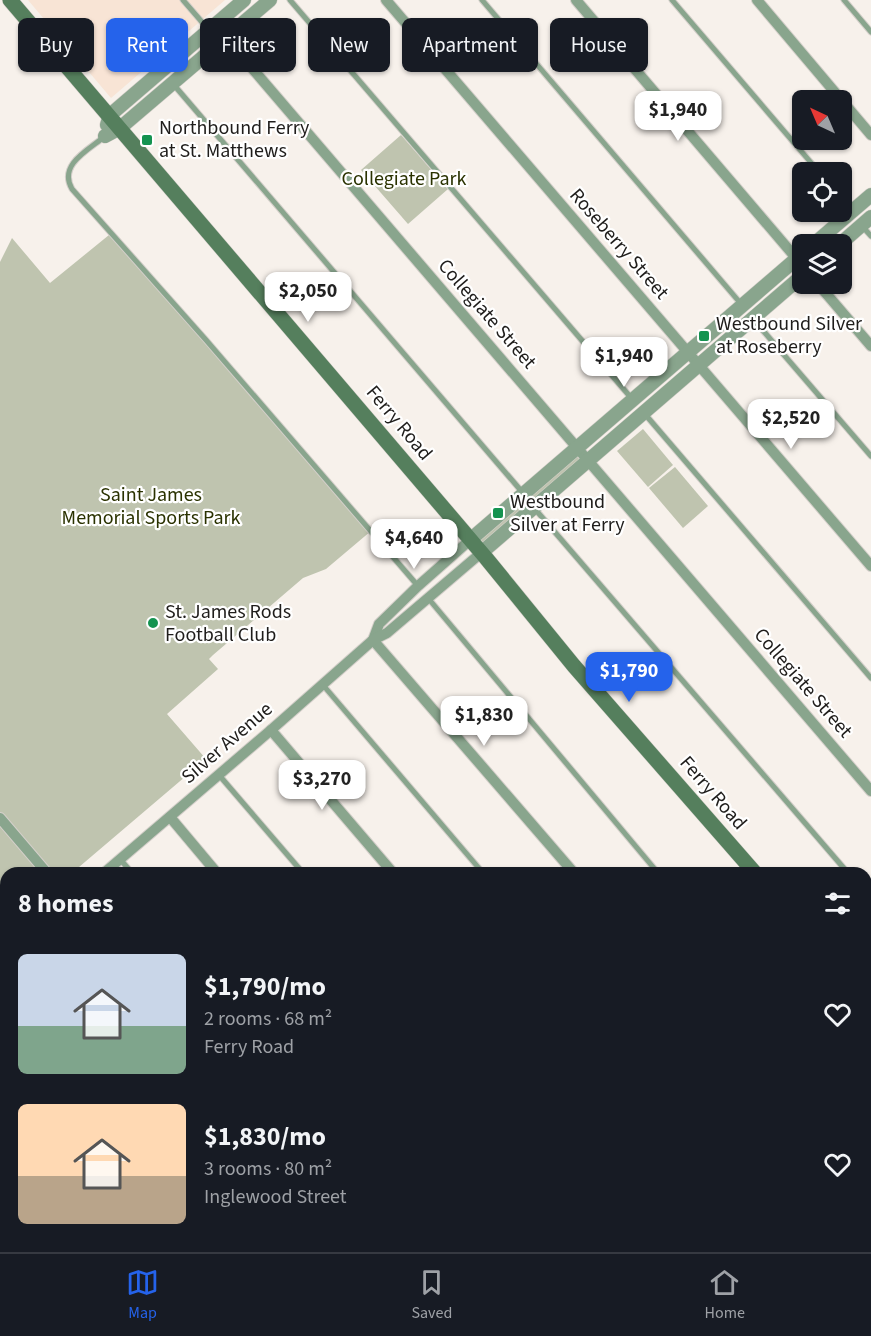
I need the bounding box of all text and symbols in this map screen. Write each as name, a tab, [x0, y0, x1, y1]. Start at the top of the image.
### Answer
chip: Buy	[18, 18, 94, 72]
chip: Rent	[106, 18, 188, 72]
chip: Filters	[200, 18, 296, 72]
chip: New	[308, 18, 390, 72]
chip: Apartment	[402, 18, 538, 72]
chip: House	[550, 18, 648, 72]
north arrow	[792, 90, 852, 150]
map controls	[792, 90, 852, 294]
pin: $1,940	[629, 91, 727, 142]
text: $1,940	[649, 96, 707, 124]
place label: Northbound Ferry at St. Matthews	[159, 114, 310, 165]
marker: Northbound Ferry at St. Matthews	[140, 133, 154, 147]
button: locate	[792, 162, 852, 222]
park label: Collegiate Park	[342, 165, 466, 193]
street label: Roseberry Street	[563, 182, 675, 306]
button: layers	[792, 234, 852, 294]
street label: Collegiate Street	[431, 253, 543, 375]
pin: $2,050	[259, 272, 357, 323]
text: $2,050	[279, 277, 337, 305]
place label: Westbound Silver at Roseberry	[716, 310, 862, 361]
marker: Westbound Silver at Roseberry	[697, 329, 711, 343]
pin: $1,940	[575, 337, 673, 388]
text: $1,940	[595, 342, 653, 370]
street label: Ferry Road	[359, 379, 439, 467]
pin: $2,520	[742, 399, 840, 450]
text: $2,520	[762, 404, 820, 432]
park label: Saint James Memorial Sports Park	[62, 481, 241, 532]
place label: Westbound Silver at Ferry	[510, 488, 625, 539]
marker: Westbound Silver at Ferry	[491, 506, 505, 520]
pin: $4,640	[365, 519, 463, 570]
text: $4,640	[385, 524, 443, 552]
place label: St. James Rods Football Club	[165, 598, 291, 649]
marker: St. James Rods Football Club	[146, 616, 160, 630]
street label: Collegiate Street	[747, 622, 859, 744]
pin: $1,790	[580, 652, 678, 703]
text: $1,790	[600, 657, 658, 685]
street label: Silver Avenue	[175, 695, 279, 790]
pin: $1,830	[435, 696, 533, 747]
text: $1,830	[455, 701, 513, 729]
street label: Ferry Road	[673, 750, 753, 836]
pin: $3,270	[273, 760, 371, 811]
text: $3,270	[293, 765, 351, 793]
text: 8 homes	[18, 885, 113, 922]
icon: filters	[821, 887, 854, 920]
text: $1,790/mo	[204, 968, 326, 1005]
icon: home	[66, 978, 138, 1050]
icon: heart	[821, 998, 854, 1031]
text: 2 rooms · 68 m²	[204, 1005, 332, 1033]
text: Ferry Road	[204, 1033, 294, 1061]
text: $1,830/mo	[204, 1118, 326, 1155]
icon: home	[66, 1128, 138, 1200]
icon: heart	[821, 1148, 854, 1181]
text: 3 rooms · 80 m²	[204, 1155, 332, 1183]
text: Inglewood Street	[204, 1183, 347, 1211]
tab: Map	[126, 1266, 159, 1324]
tab: Saved	[411, 1266, 452, 1324]
tab: Home	[705, 1266, 745, 1324]

